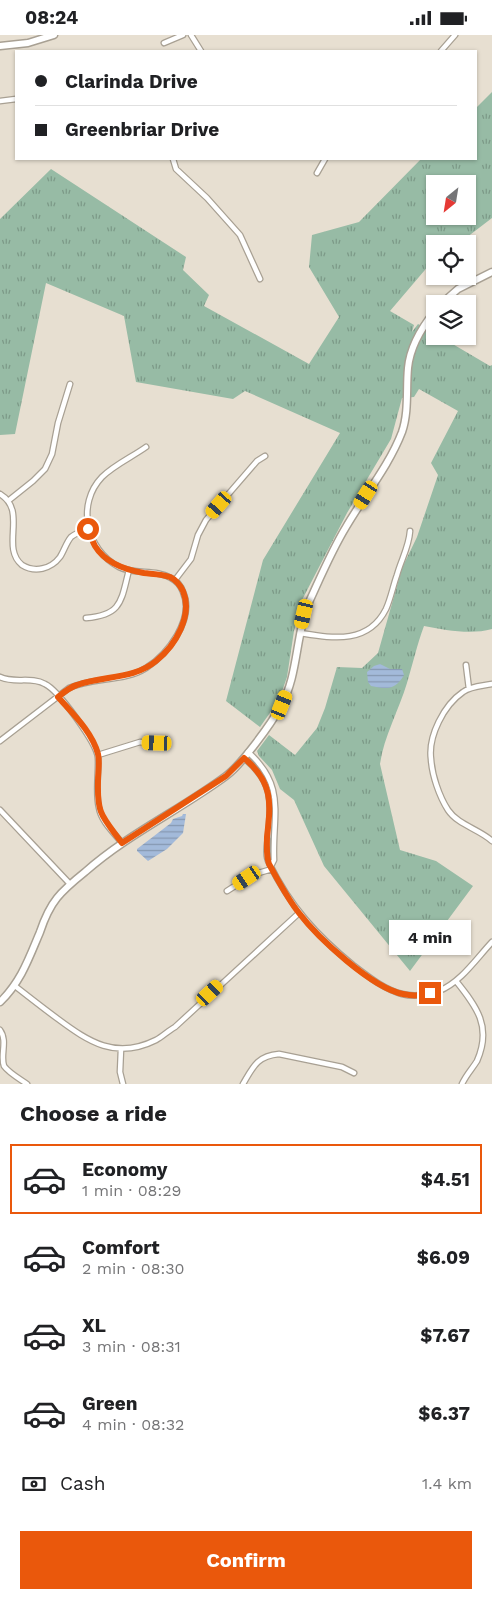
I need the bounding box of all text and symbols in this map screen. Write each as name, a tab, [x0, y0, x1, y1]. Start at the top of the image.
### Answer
text: 08:24	[25, 6, 78, 29]
text: Clarinda Drive	[65, 70, 198, 93]
text: Greenbriar Drive	[65, 118, 219, 141]
north arrow	[426, 175, 476, 225]
map controls	[426, 175, 476, 345]
button: locate	[426, 235, 476, 285]
button: layers	[426, 295, 476, 345]
car	[351, 478, 380, 512]
car	[203, 489, 234, 521]
route start	[77, 518, 99, 540]
car	[293, 598, 314, 630]
car	[269, 688, 294, 722]
car	[141, 735, 172, 751]
car	[230, 863, 263, 893]
callout: 4 min	[389, 921, 471, 955]
text: 4 min	[408, 928, 452, 947]
car	[193, 977, 226, 1009]
route end	[419, 982, 441, 1004]
text: Choose a ride	[20, 1101, 167, 1126]
icon: car	[22, 1157, 67, 1202]
text: Economy	[82, 1158, 167, 1181]
text: $4.51	[421, 1168, 470, 1191]
text: 1 min · 08:29	[82, 1181, 181, 1200]
icon: car	[22, 1235, 67, 1280]
text: Comfort	[82, 1236, 160, 1259]
text: $6.09	[417, 1246, 470, 1269]
text: 2 min · 08:30	[82, 1259, 185, 1278]
icon: car	[22, 1313, 67, 1358]
text: XL	[82, 1314, 106, 1337]
text: $7.67	[420, 1324, 470, 1347]
text: 3 min · 08:31	[82, 1337, 181, 1356]
icon: car	[22, 1391, 67, 1436]
text: Green	[82, 1392, 138, 1415]
text: $6.37	[418, 1402, 470, 1425]
text: 4 min · 08:32	[82, 1415, 184, 1434]
icon: cash	[20, 1470, 48, 1498]
text: Cash	[60, 1472, 106, 1495]
text: 1.4 km	[422, 1474, 472, 1493]
button: Confirm	[20, 1531, 472, 1589]

